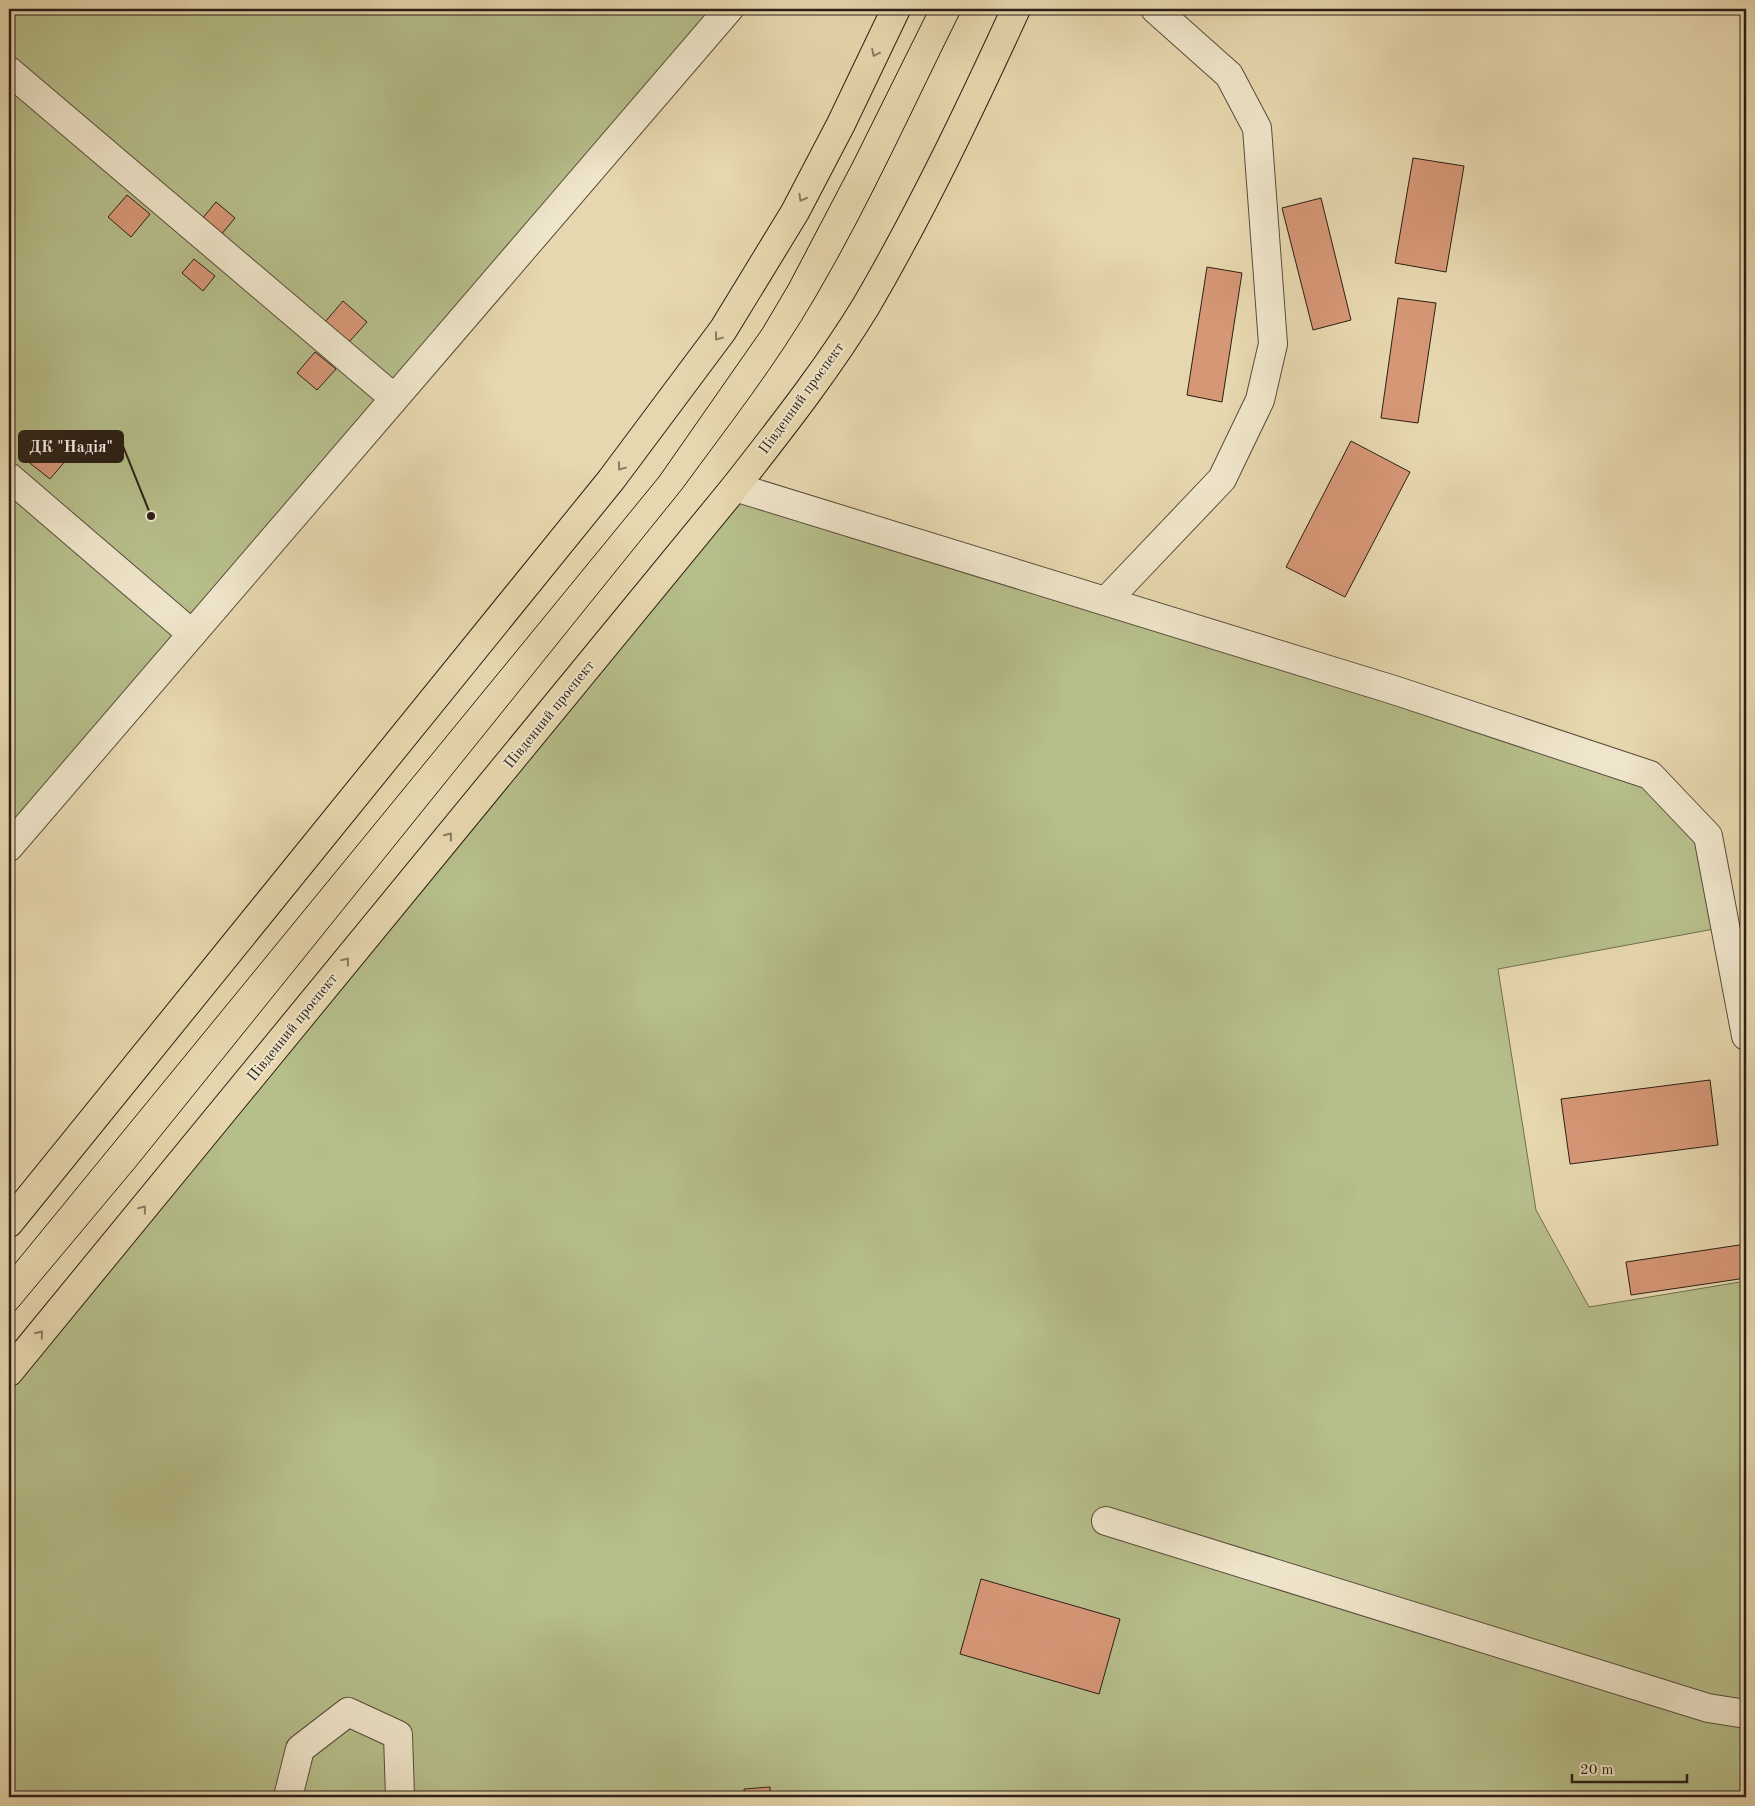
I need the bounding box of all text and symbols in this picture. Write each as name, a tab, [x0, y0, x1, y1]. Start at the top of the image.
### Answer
one-way arrow	[871, 48, 881, 57]
one-way arrow	[798, 193, 808, 202]
one-way arrow	[715, 331, 724, 341]
street label: Південний проспект	[757, 340, 848, 457]
callout: ДК "Надія"	[19, 431, 123, 462]
text: ДК "Надія"	[29, 440, 113, 456]
one-way arrow	[618, 461, 626, 470]
street label: Південний проспект	[502, 658, 598, 772]
one-way arrow	[443, 832, 452, 841]
one-way arrow	[340, 958, 349, 967]
street label: Південний проспект	[245, 971, 341, 1085]
one-way arrow	[137, 1205, 146, 1214]
one-way arrow	[34, 1331, 42, 1340]
scale bar	[1572, 1751, 1688, 1783]
text: 20 m	[1580, 1763, 1614, 1778]

